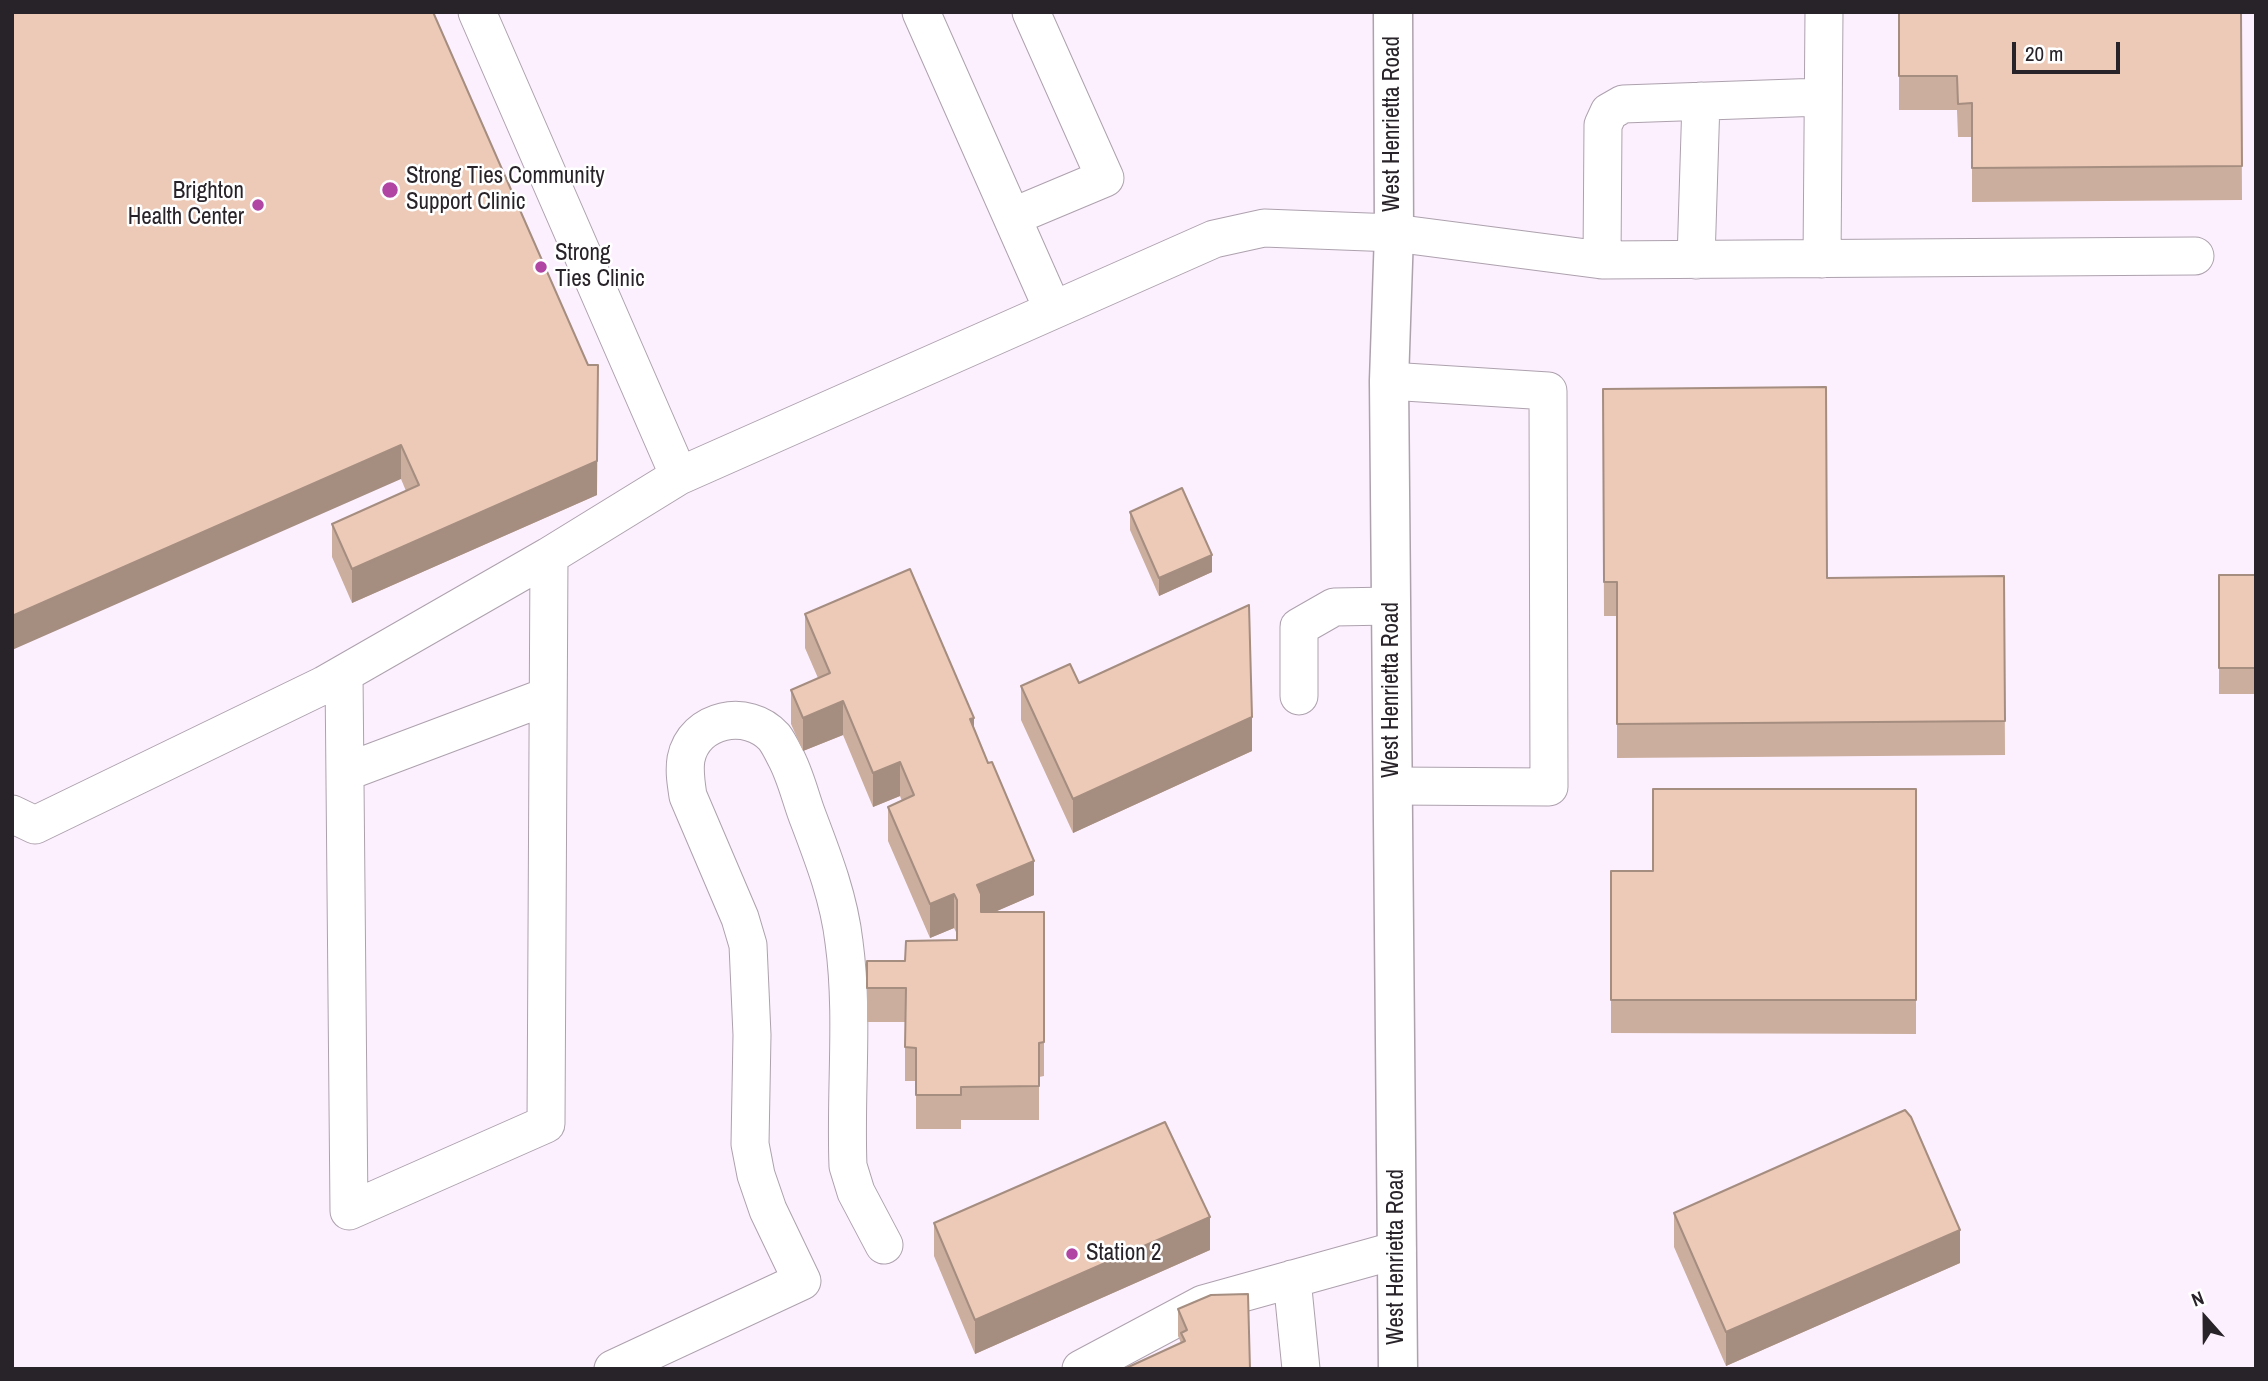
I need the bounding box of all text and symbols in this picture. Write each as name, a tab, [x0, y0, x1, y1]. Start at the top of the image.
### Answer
scale bar	[2016, 28, 2124, 72]
street label: West Henrietta Road	[1379, 36, 1407, 212]
text: 20 m	[2025, 39, 2063, 68]
place label: Strong Ties Community Support Clinic	[406, 163, 605, 217]
place label: Brighton Health Center	[128, 178, 244, 232]
marker: Strong Ties Community Support Clinic	[380, 180, 400, 200]
marker: Brighton Health Center	[250, 197, 266, 213]
place label: Strong Ties Clinic	[555, 240, 645, 294]
marker: Strong Ties Clinic	[533, 259, 549, 275]
street label: West Henrietta Road	[1378, 602, 1406, 778]
street label: West Henrietta Road	[1383, 1169, 1411, 1345]
place label: Station 2	[1086, 1240, 1162, 1268]
marker: Station 2	[1064, 1246, 1080, 1262]
north arrow	[2170, 1283, 2240, 1353]
text: N	[2188, 1284, 2207, 1313]

